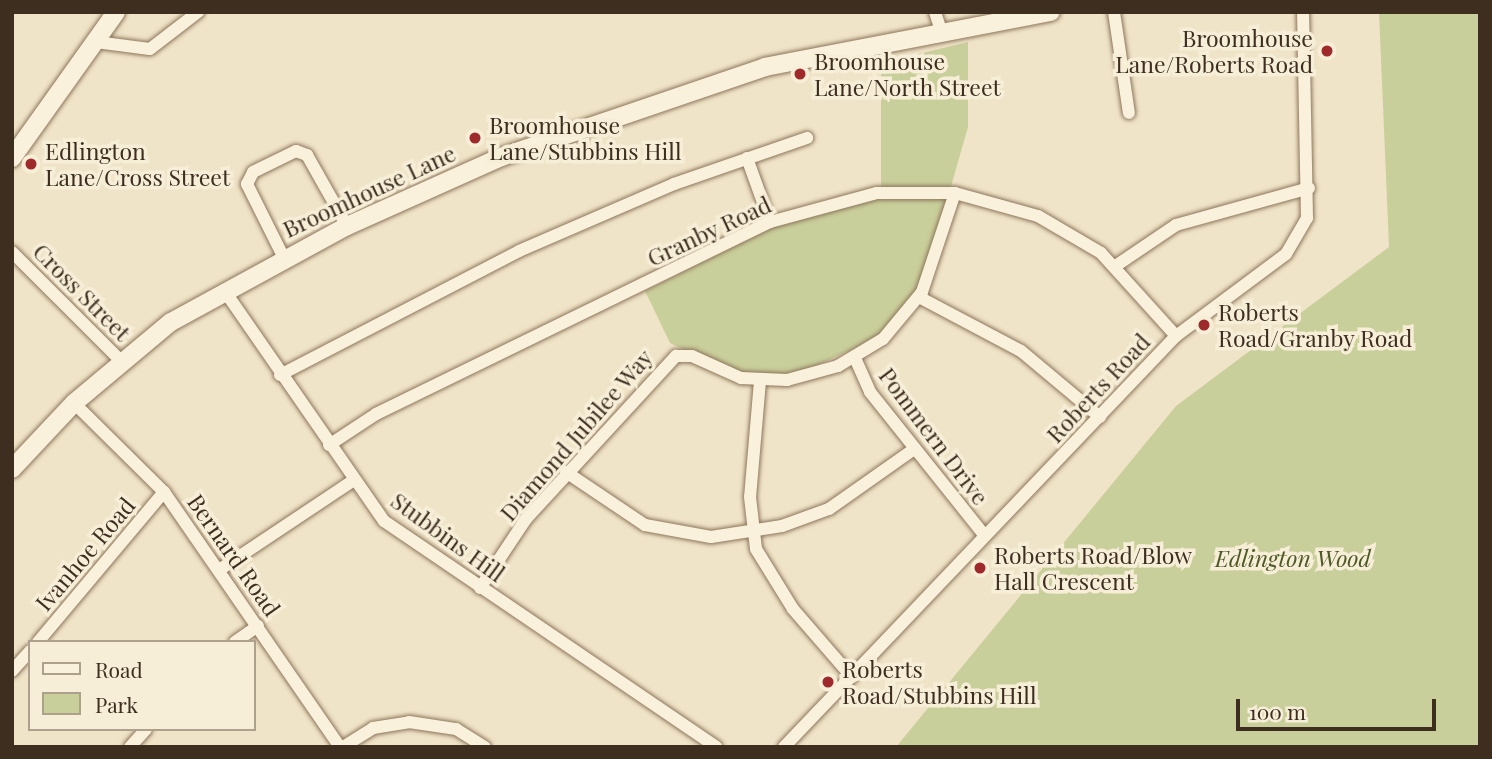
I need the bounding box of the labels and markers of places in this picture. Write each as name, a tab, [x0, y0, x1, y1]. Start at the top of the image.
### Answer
place label: Broomhouse Lane/Roberts Road	[1115, 24, 1313, 78]
marker: Broomhouse Lane/Roberts Road	[1319, 43, 1335, 59]
place label: Broomhouse Lane/North Street	[814, 47, 1001, 101]
marker: Broomhouse Lane/North Street	[792, 66, 808, 82]
place label: Broomhouse Lane/Stubbins Hill	[489, 111, 682, 165]
marker: Broomhouse Lane/Stubbins Hill	[467, 130, 483, 146]
place label: Edlington Lane/Cross Street	[45, 137, 230, 191]
marker: Edlington Lane/Cross Street	[23, 156, 39, 172]
place label: Roberts Road/Granby Road	[1218, 298, 1413, 352]
marker: Roberts Road/Granby Road	[1196, 317, 1212, 333]
place label: Roberts Road/Blow Hall Crescent	[994, 541, 1192, 595]
marker: Roberts Road/Blow Hall Crescent	[972, 560, 988, 576]
place label: Roberts Road/Stubbins Hill	[842, 655, 1036, 709]
marker: Roberts Road/Stubbins Hill	[820, 674, 836, 690]

